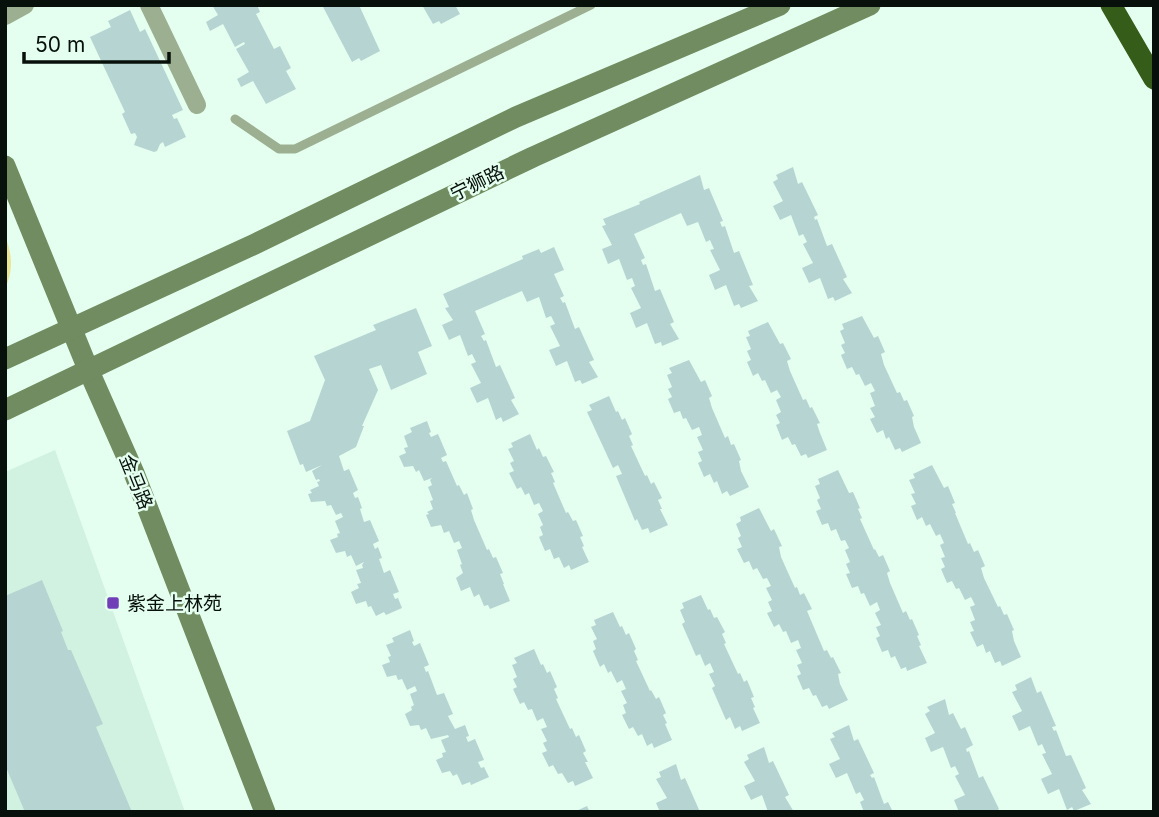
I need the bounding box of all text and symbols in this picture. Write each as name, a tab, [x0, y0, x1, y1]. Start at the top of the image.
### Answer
scale bar	[24, 21, 170, 65]
text: 50 m	[35, 32, 85, 57]
street label: 宁狮路	[446, 160, 508, 206]
street label: 金马路	[115, 451, 157, 513]
place label: 紫金上林苑	[127, 592, 222, 615]
marker: 紫金上林苑	[105, 595, 121, 611]

